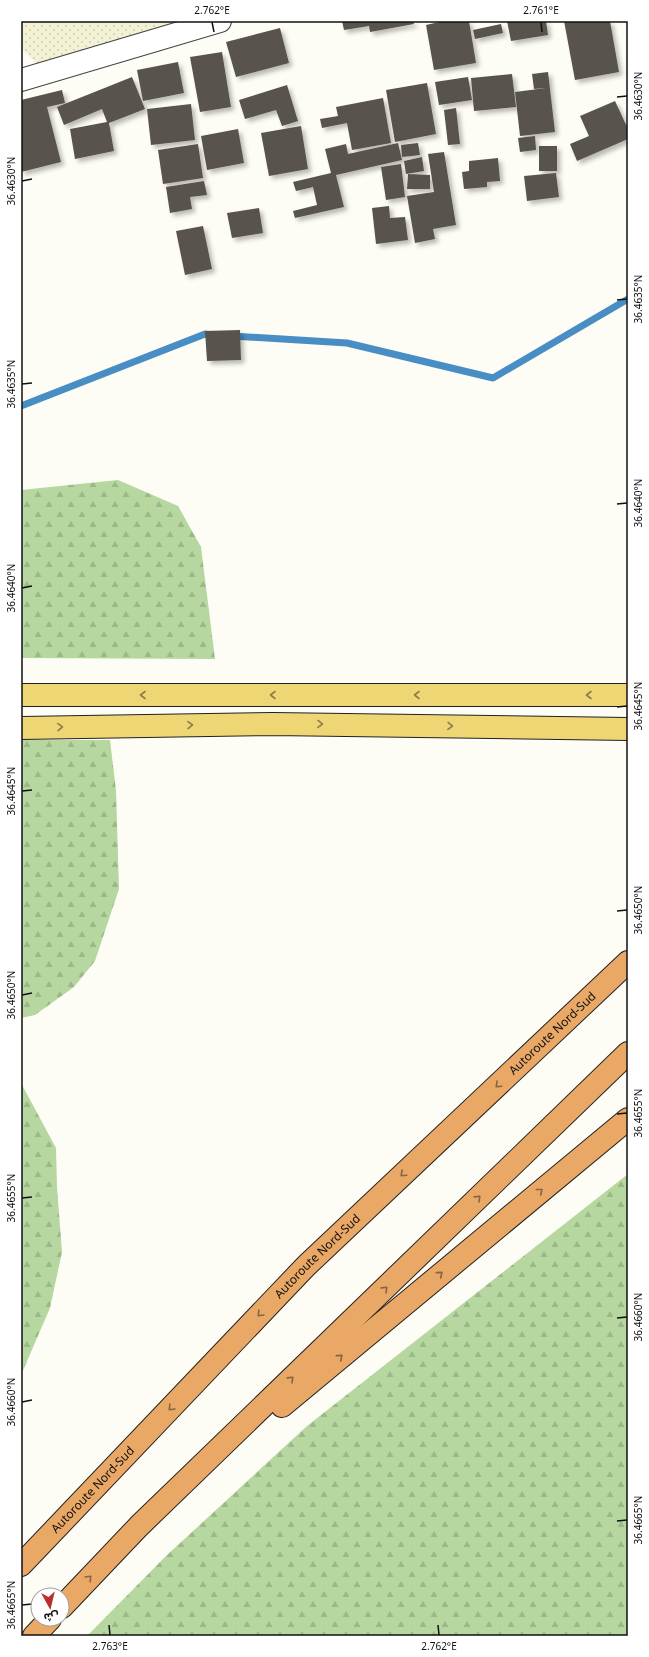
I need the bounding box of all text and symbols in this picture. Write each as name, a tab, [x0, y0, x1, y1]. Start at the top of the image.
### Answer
text: 2.762°E	[194, 0, 230, 21]
text: 2.761°E	[523, 0, 559, 21]
text: 36.4630°N	[628, 72, 649, 120]
text: 36.4630°N	[1, 157, 22, 205]
text: 36.4635°N	[628, 275, 649, 323]
text: 36.4635°N	[1, 360, 22, 408]
text: 36.4640°N	[628, 479, 649, 527]
text: 36.4640°N	[1, 564, 22, 612]
text: 36.4645°N	[628, 682, 649, 730]
one-way arrow	[140, 691, 146, 699]
one-way arrow	[270, 691, 276, 699]
one-way arrow	[414, 691, 420, 699]
one-way arrow	[586, 691, 592, 699]
one-way arrow	[317, 720, 323, 728]
one-way arrow	[187, 721, 193, 729]
one-way arrow	[447, 722, 453, 730]
one-way arrow	[57, 723, 63, 731]
text: 36.4645°N	[1, 767, 22, 815]
text: 36.4650°N	[628, 886, 649, 934]
text: 36.4650°N	[1, 971, 22, 1019]
street label: Autoroute Nord-Sud	[502, 985, 603, 1082]
one-way arrow	[495, 1080, 503, 1088]
text: 36.4655°N	[628, 1089, 649, 1137]
one-way arrow	[400, 1169, 408, 1177]
text: 36.4655°N	[1, 1174, 22, 1222]
one-way arrow	[536, 1189, 543, 1196]
one-way arrow	[473, 1195, 481, 1203]
street label: Autoroute Nord-Sud	[268, 1207, 367, 1305]
one-way arrow	[435, 1272, 443, 1279]
one-way arrow	[380, 1286, 388, 1294]
text: 36.4660°N	[628, 1293, 649, 1341]
one-way arrow	[257, 1309, 265, 1317]
one-way arrow	[336, 1355, 343, 1362]
one-way arrow	[286, 1376, 294, 1384]
text: 36.4660°N	[1, 1378, 22, 1426]
one-way arrow	[168, 1403, 175, 1411]
street label: Autoroute Nord-Sud	[44, 1440, 141, 1540]
text: 36.4665°N	[628, 1496, 649, 1544]
one-way arrow	[84, 1575, 92, 1583]
text: 36.4665°N	[1, 1581, 22, 1629]
north arrow	[30, 1587, 70, 1627]
text: ش	[42, 1604, 60, 1629]
text: 2.763°E	[92, 1636, 128, 1657]
text: 2.762°E	[421, 1636, 457, 1657]

